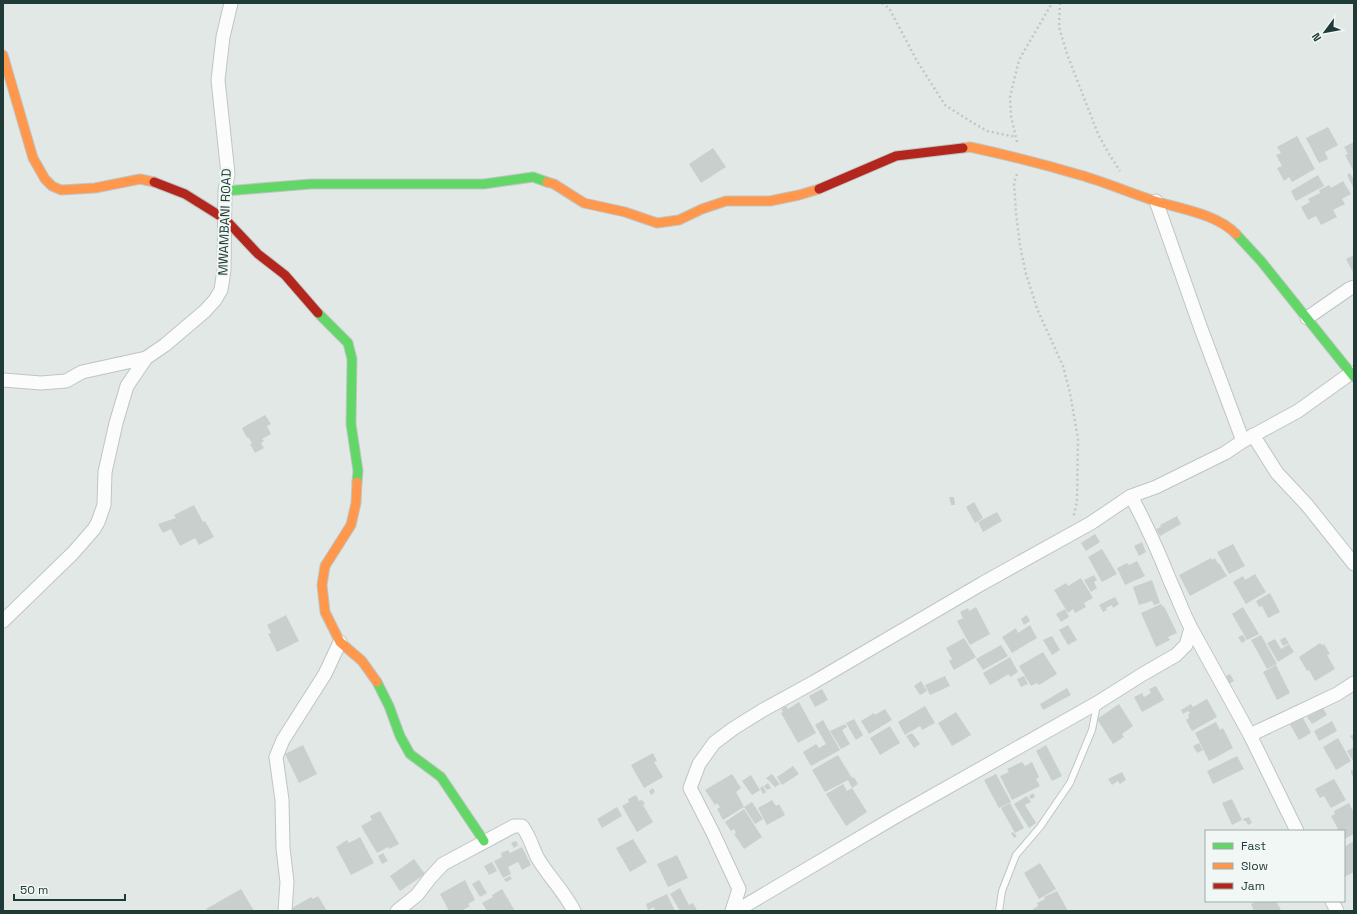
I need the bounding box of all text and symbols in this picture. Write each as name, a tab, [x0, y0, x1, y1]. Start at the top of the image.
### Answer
north arrow	[1305, 12, 1345, 52]
text: N	[1309, 30, 1324, 44]
street label: MWAMBANI ROAD	[214, 168, 235, 276]
legend	[1205, 830, 1345, 902]
text: Fast	[1241, 838, 1266, 854]
text: Slow	[1241, 858, 1268, 874]
scale bar	[14, 876, 125, 902]
text: Jam	[1241, 878, 1265, 894]
text: 50 m	[20, 882, 48, 898]

